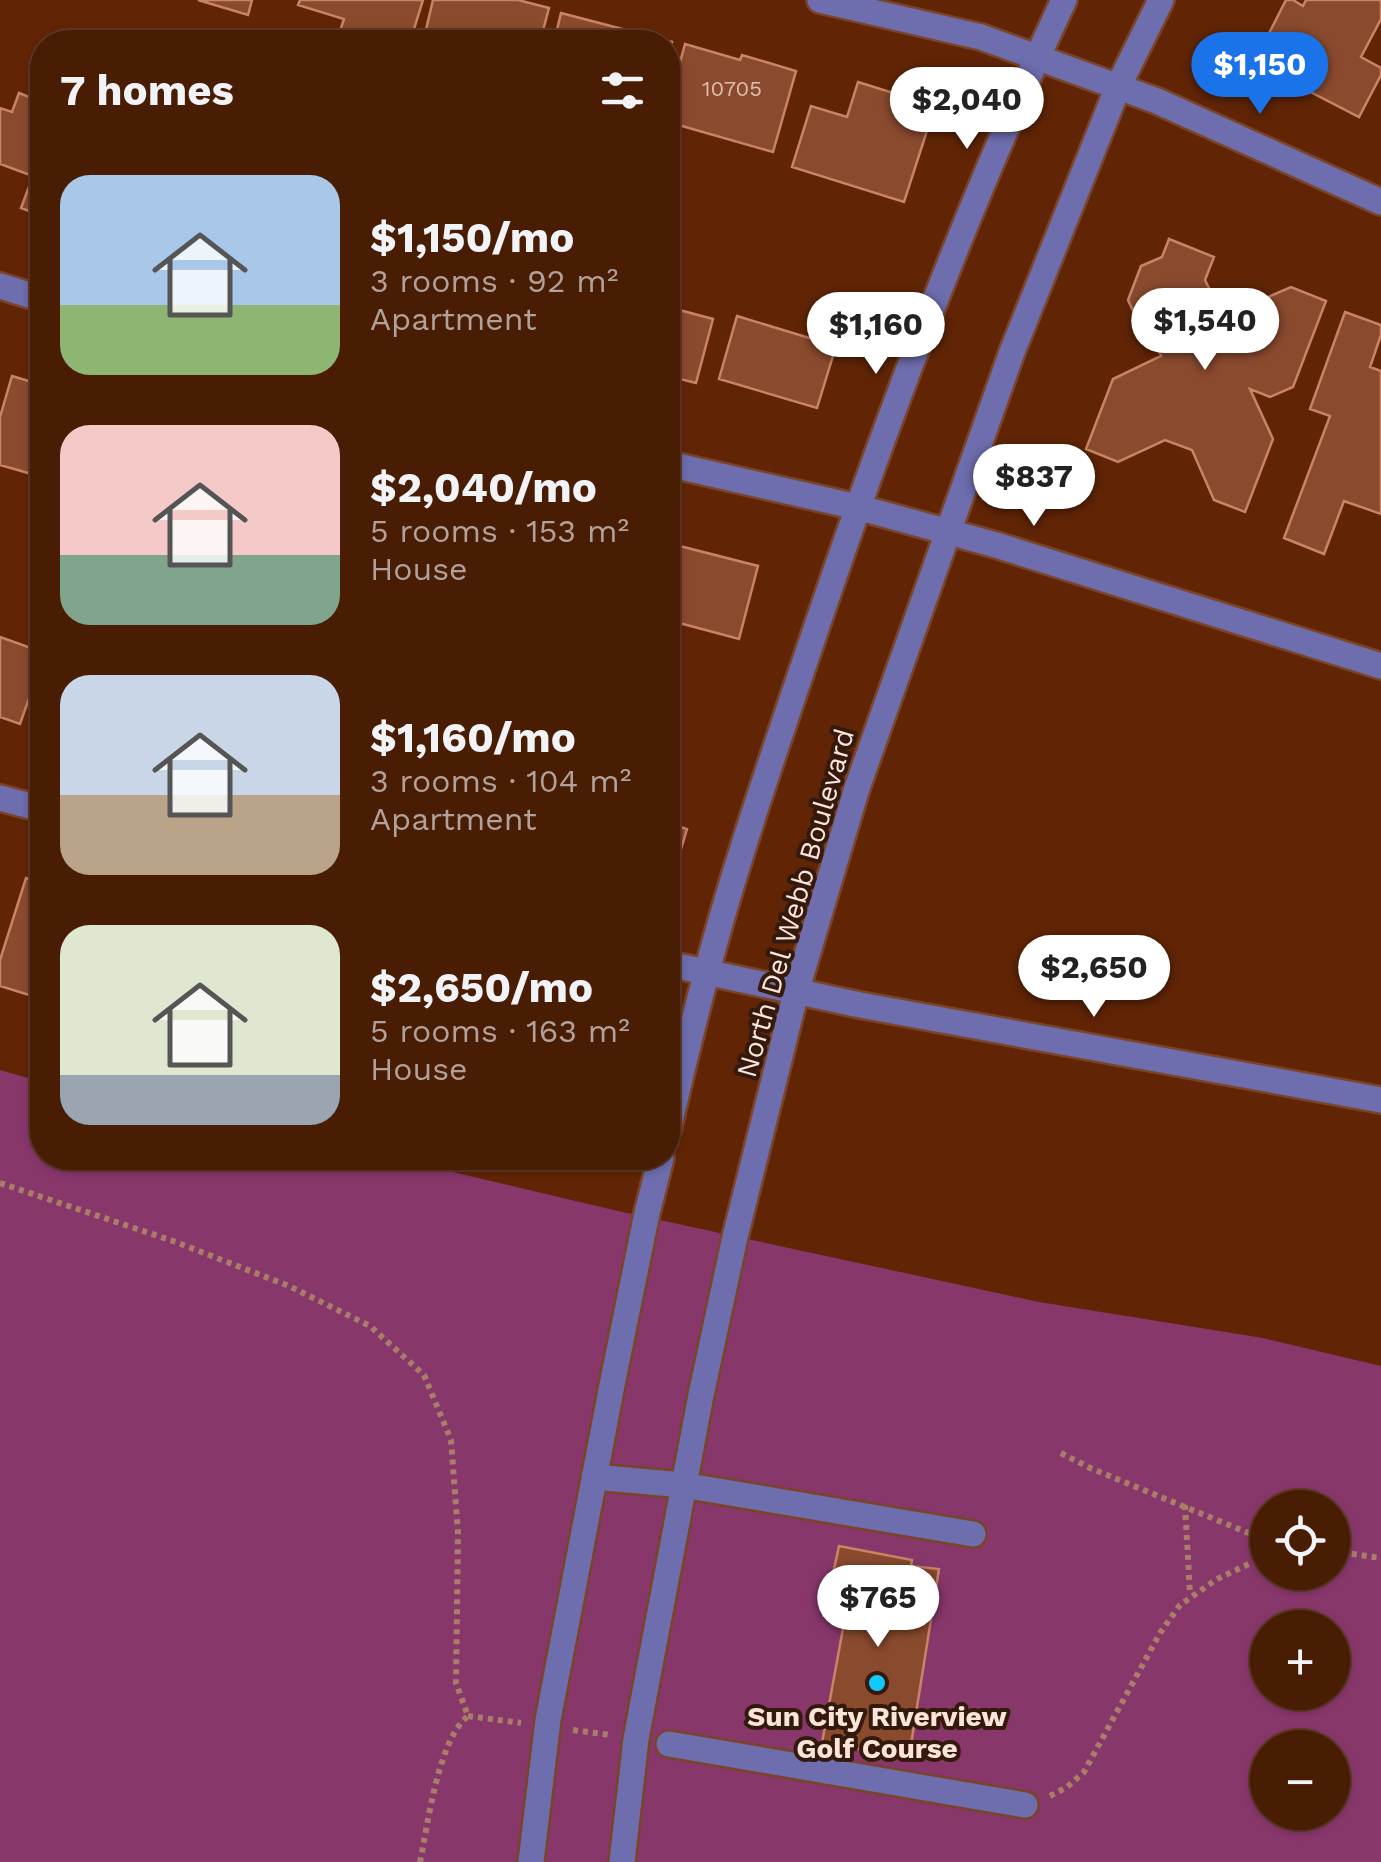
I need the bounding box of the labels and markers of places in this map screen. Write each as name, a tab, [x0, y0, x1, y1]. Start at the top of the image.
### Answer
pin: $1,150	[1179, 32, 1341, 117]
pin: $2,040	[886, 67, 1048, 152]
pin: $1,540	[1124, 288, 1286, 373]
pin: $1,160	[795, 292, 957, 377]
pin: $837	[975, 444, 1093, 529]
pin: $2,650	[1013, 935, 1175, 1020]
pin: $765	[819, 1565, 937, 1650]
marker: Sun City Riverview Golf Course	[866, 1672, 888, 1694]
place label: Sun City Riverview Golf Course	[747, 1700, 1007, 1765]

